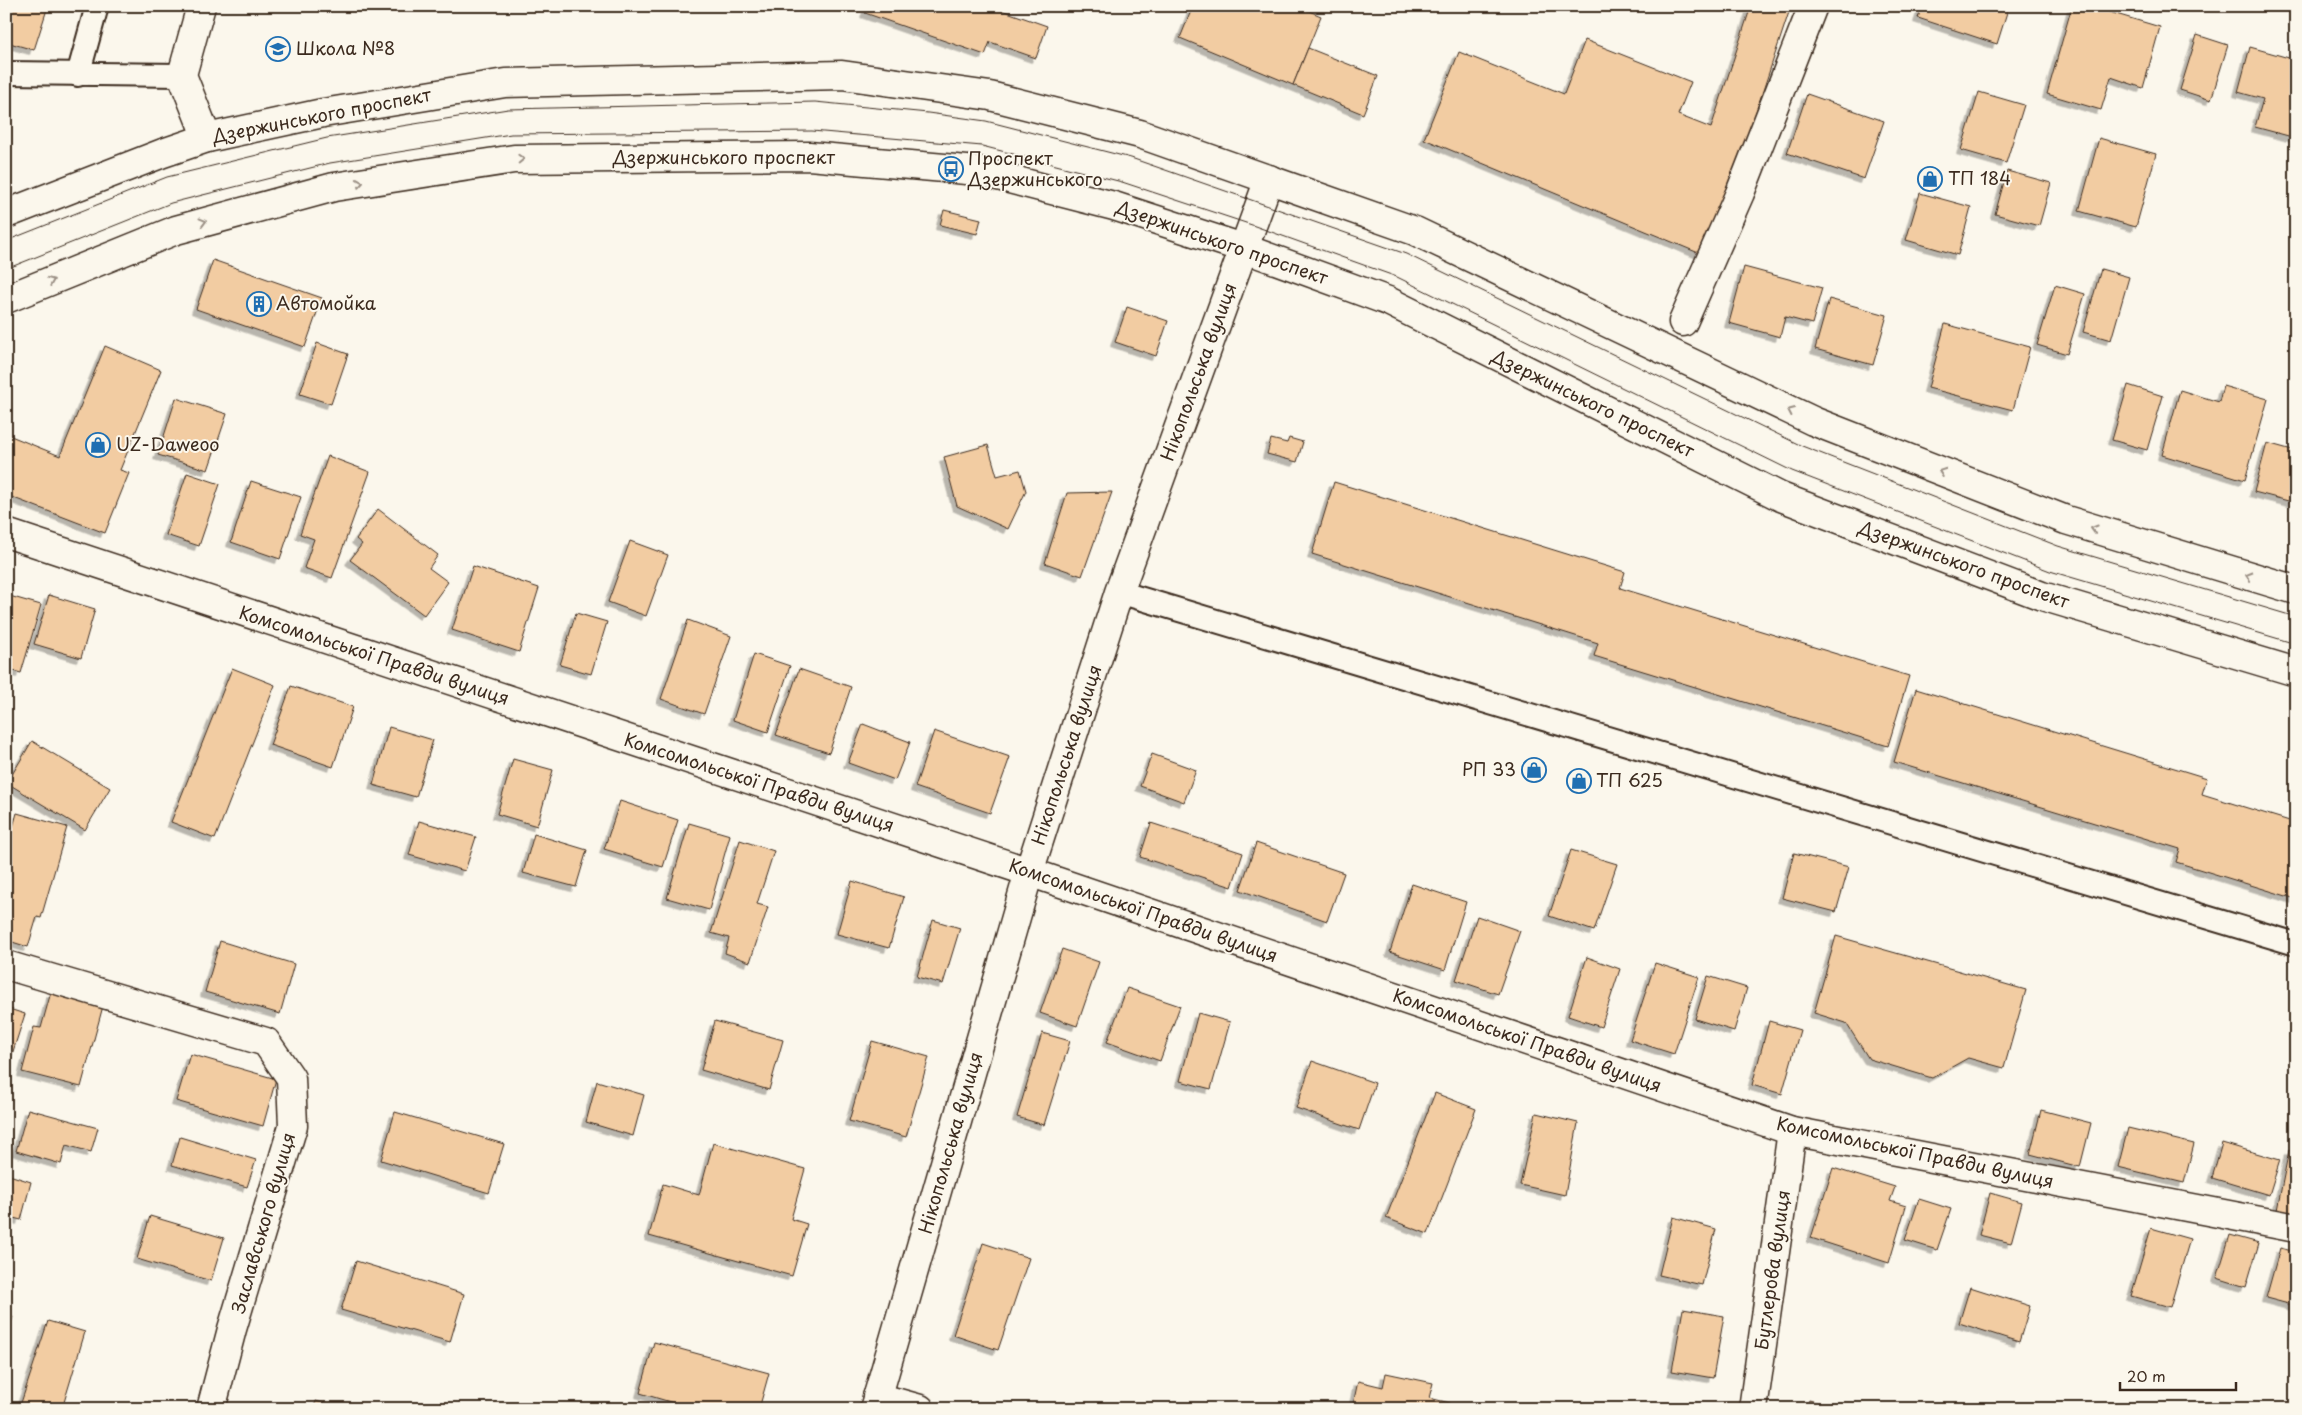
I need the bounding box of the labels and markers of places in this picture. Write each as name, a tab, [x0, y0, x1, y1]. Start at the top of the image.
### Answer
place label: Школа №8	[296, 34, 395, 61]
school or university icon: Школа №8	[265, 36, 291, 62]
place label: Проспект Дзержинського	[967, 144, 1103, 192]
bus stop icon: Проспект Дзержинського	[938, 156, 964, 182]
place label: ТП 184	[1948, 164, 2011, 191]
shop icon: ТП 184	[1917, 166, 1943, 192]
place label: Автомойка	[276, 289, 377, 316]
building icon: Автомойка	[246, 291, 272, 317]
place label: UZ-Daweoo	[116, 430, 220, 457]
shop icon: UZ-Daweoo	[85, 432, 111, 458]
place label: РП 33	[1462, 755, 1516, 782]
shop icon: РП 33	[1521, 757, 1547, 783]
place label: ТП 625	[1596, 766, 1663, 793]
shop icon: ТП 625	[1566, 768, 1592, 794]

